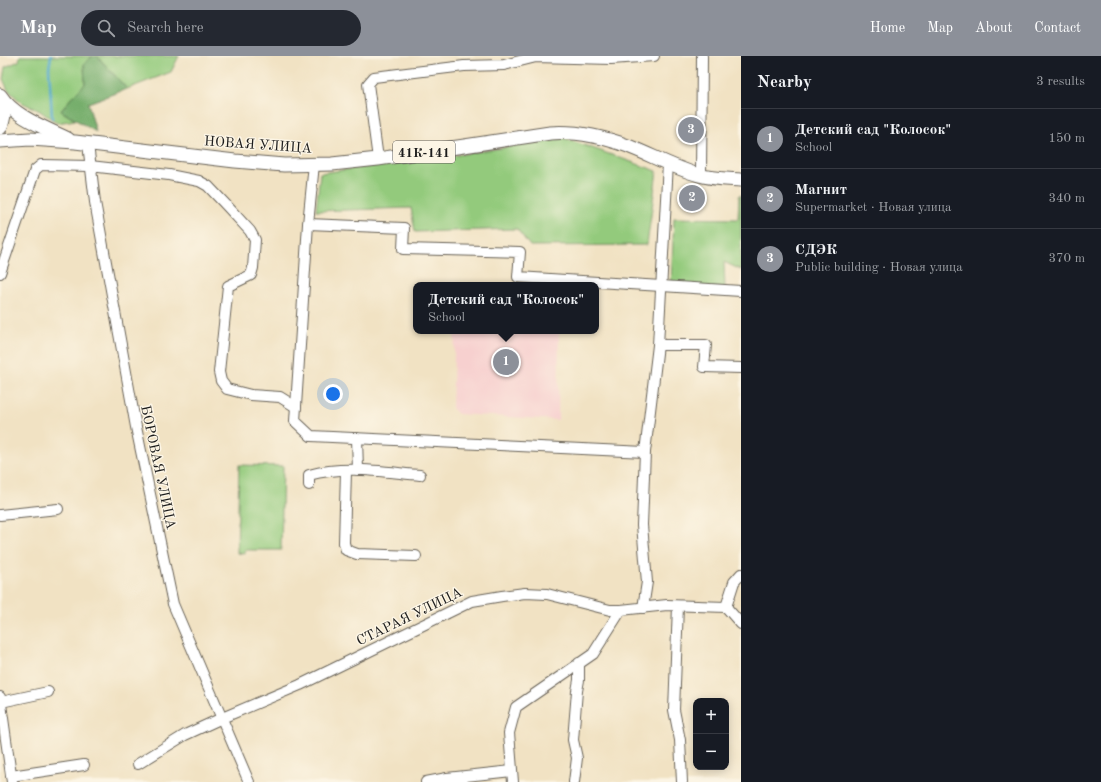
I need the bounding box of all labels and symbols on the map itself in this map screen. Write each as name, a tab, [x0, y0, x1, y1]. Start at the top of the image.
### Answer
pin: 3	[678, 115, 704, 145]
street label: НОВАЯ УЛИЦА	[203, 134, 313, 156]
road number: 41К-141	[393, 141, 455, 163]
pin: 2	[679, 183, 705, 213]
pin: 1	[493, 347, 519, 377]
your location	[323, 384, 343, 404]
street label: БОРОВАЯ УЛИЦА	[138, 404, 178, 531]
street label: СТАРАЯ УЛИЦА	[354, 585, 465, 649]

